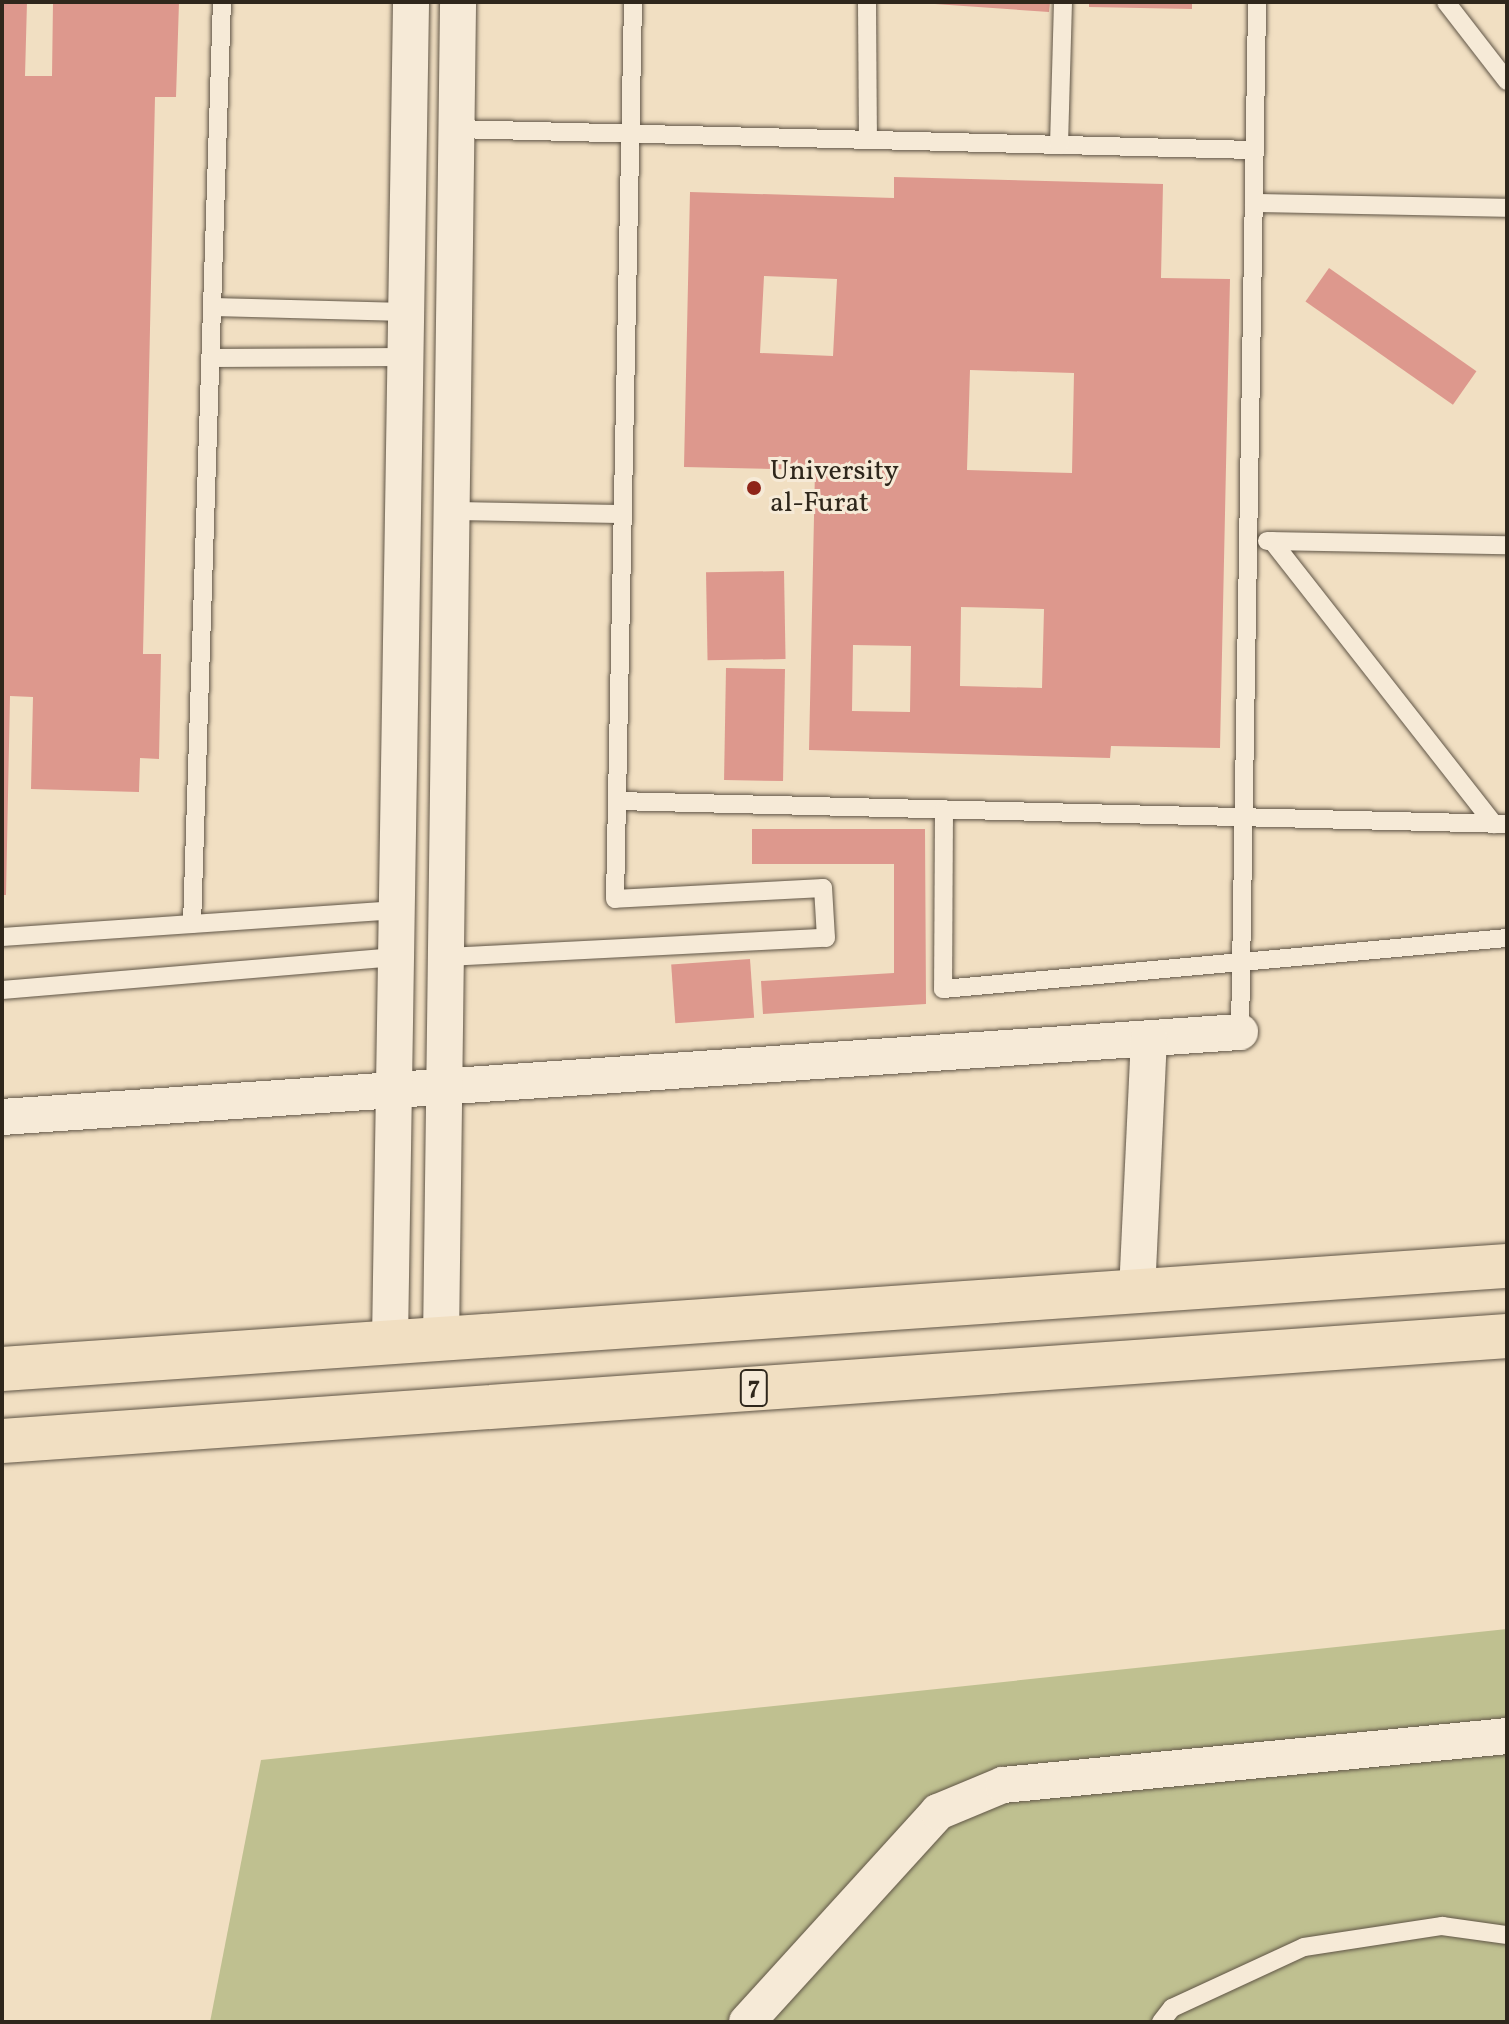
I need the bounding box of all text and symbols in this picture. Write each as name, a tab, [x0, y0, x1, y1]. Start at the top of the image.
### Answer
place label: University al-Furat	[770, 455, 899, 521]
marker: University al-Furat	[745, 479, 763, 497]
road number: 7	[738, 1366, 770, 1410]

